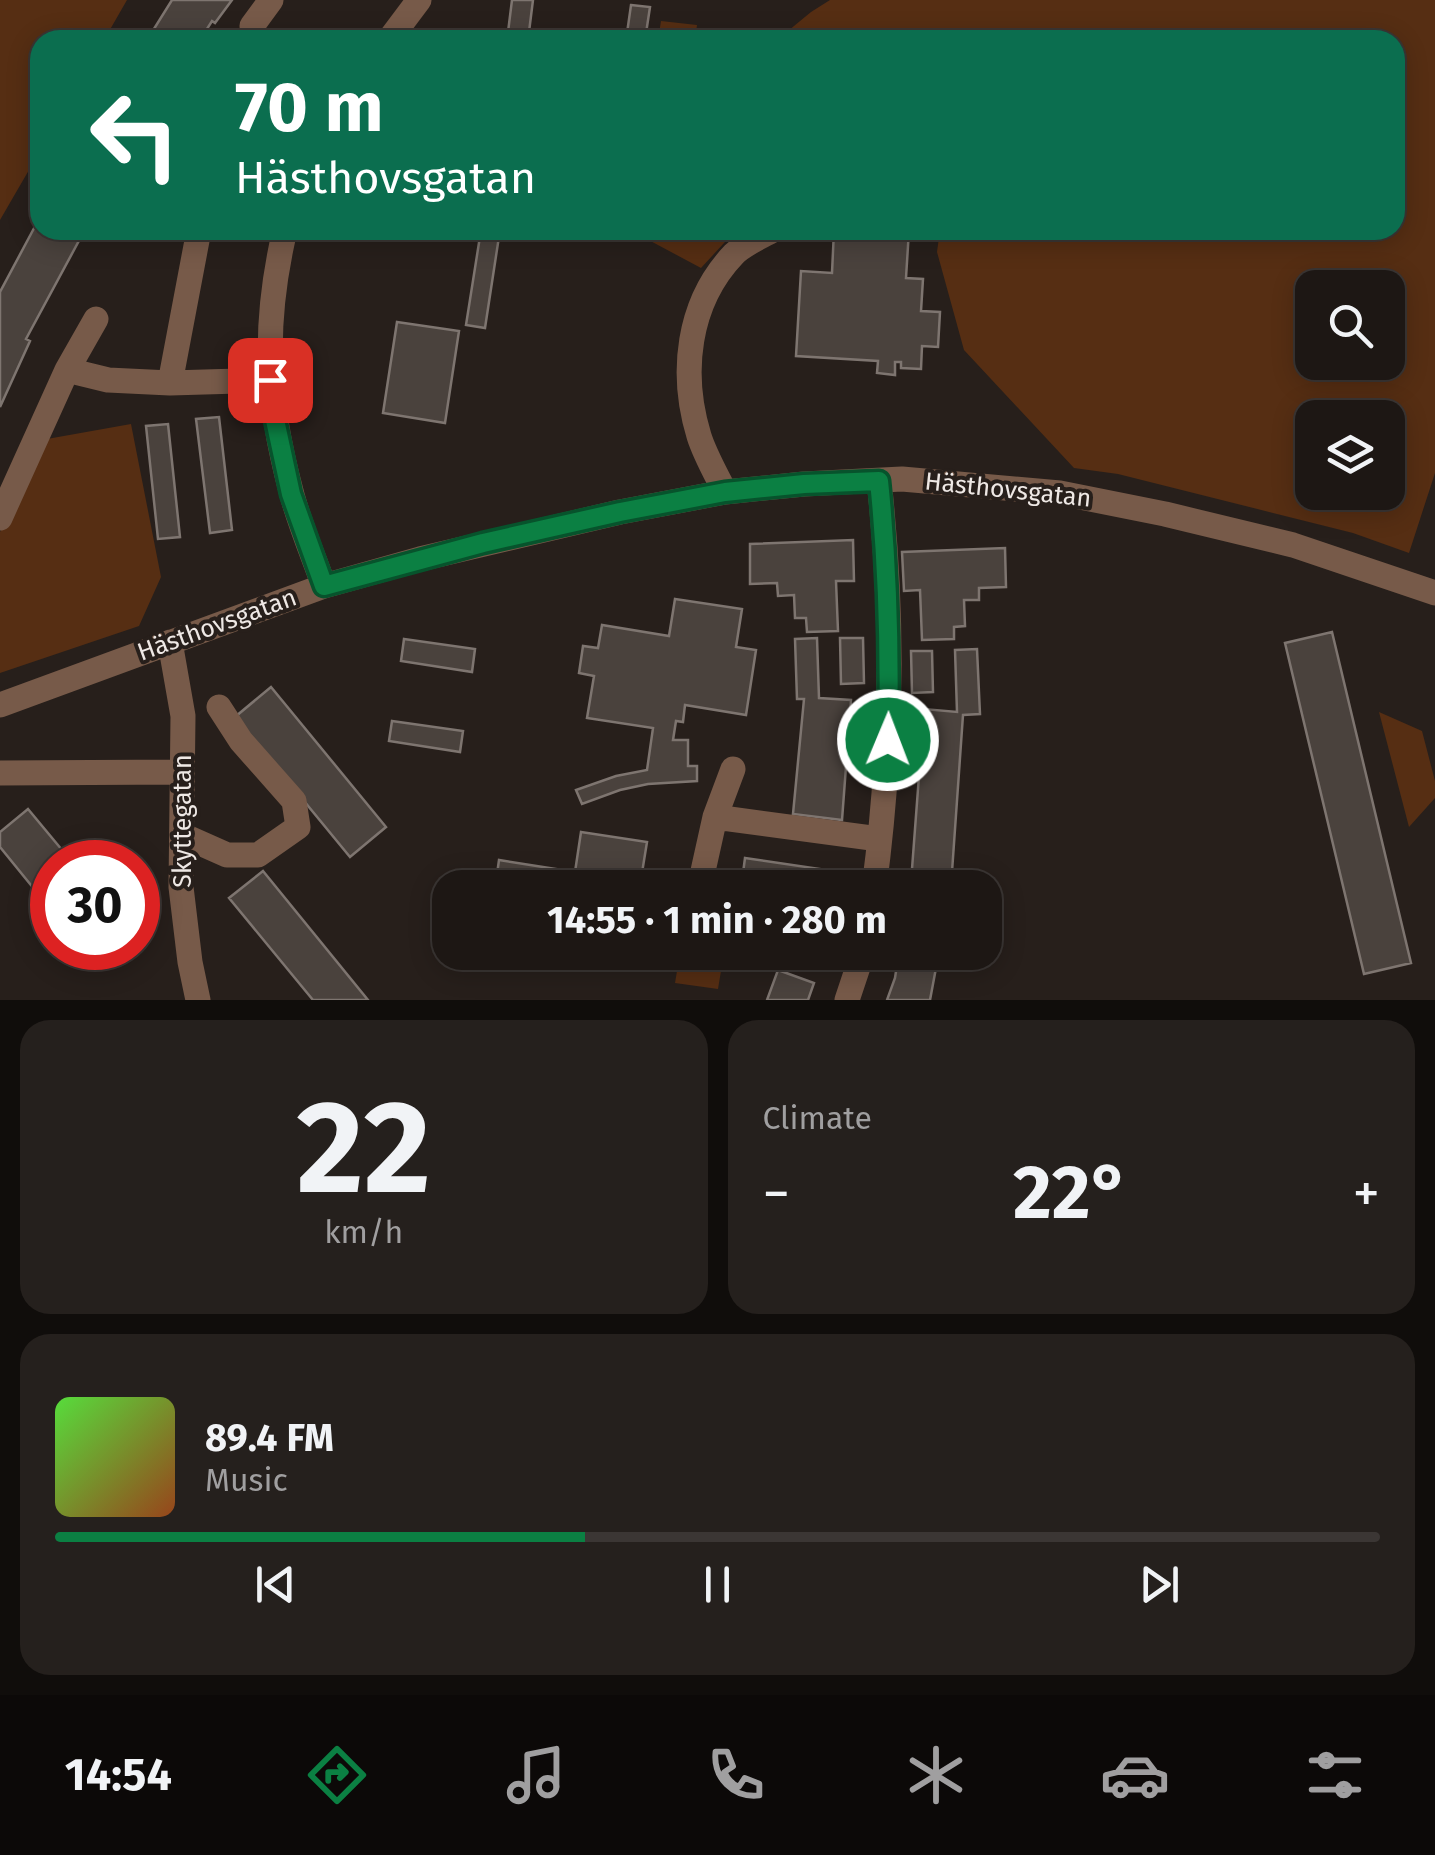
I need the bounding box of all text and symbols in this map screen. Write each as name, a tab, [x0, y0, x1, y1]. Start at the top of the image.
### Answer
text: 70 m	[235, 66, 384, 150]
icon: left	[70, 70, 200, 200]
text: Hästhovsgatan	[235, 151, 536, 205]
map controls	[1295, 270, 1405, 510]
button: search	[1295, 270, 1405, 380]
pin	[228, 338, 313, 423]
icon: arrive	[243, 353, 298, 408]
button: layers	[1295, 400, 1405, 510]
street label: Hästhovsgatan	[923, 466, 1093, 514]
street label: Hästhovsgatan	[133, 582, 301, 668]
position arrow	[836, 688, 940, 792]
street label: Skyttegatan	[168, 754, 198, 888]
speed limit sign: 30	[30, 840, 160, 970]
text: 14:55 · 1 min · 280 m	[547, 897, 887, 943]
text: 22	[297, 1070, 431, 1226]
text: Climate	[763, 1099, 872, 1137]
text: 22°	[1013, 1148, 1130, 1238]
text: −	[763, 1161, 790, 1227]
text: +	[1353, 1161, 1380, 1227]
text: km/h	[324, 1213, 403, 1251]
text: 89.4 FM	[205, 1415, 334, 1461]
text: Music	[205, 1461, 288, 1499]
icon: previous	[248, 1557, 303, 1612]
icon: pause	[690, 1557, 745, 1612]
icon: next	[1132, 1557, 1187, 1612]
icon: directions	[302, 1740, 372, 1810]
icon: music	[501, 1740, 571, 1810]
icon: phone	[701, 1740, 771, 1810]
icon: climate	[901, 1740, 971, 1810]
icon: car	[1100, 1740, 1170, 1810]
icon: filters	[1300, 1740, 1370, 1810]
text: 14:54	[65, 1748, 172, 1802]

